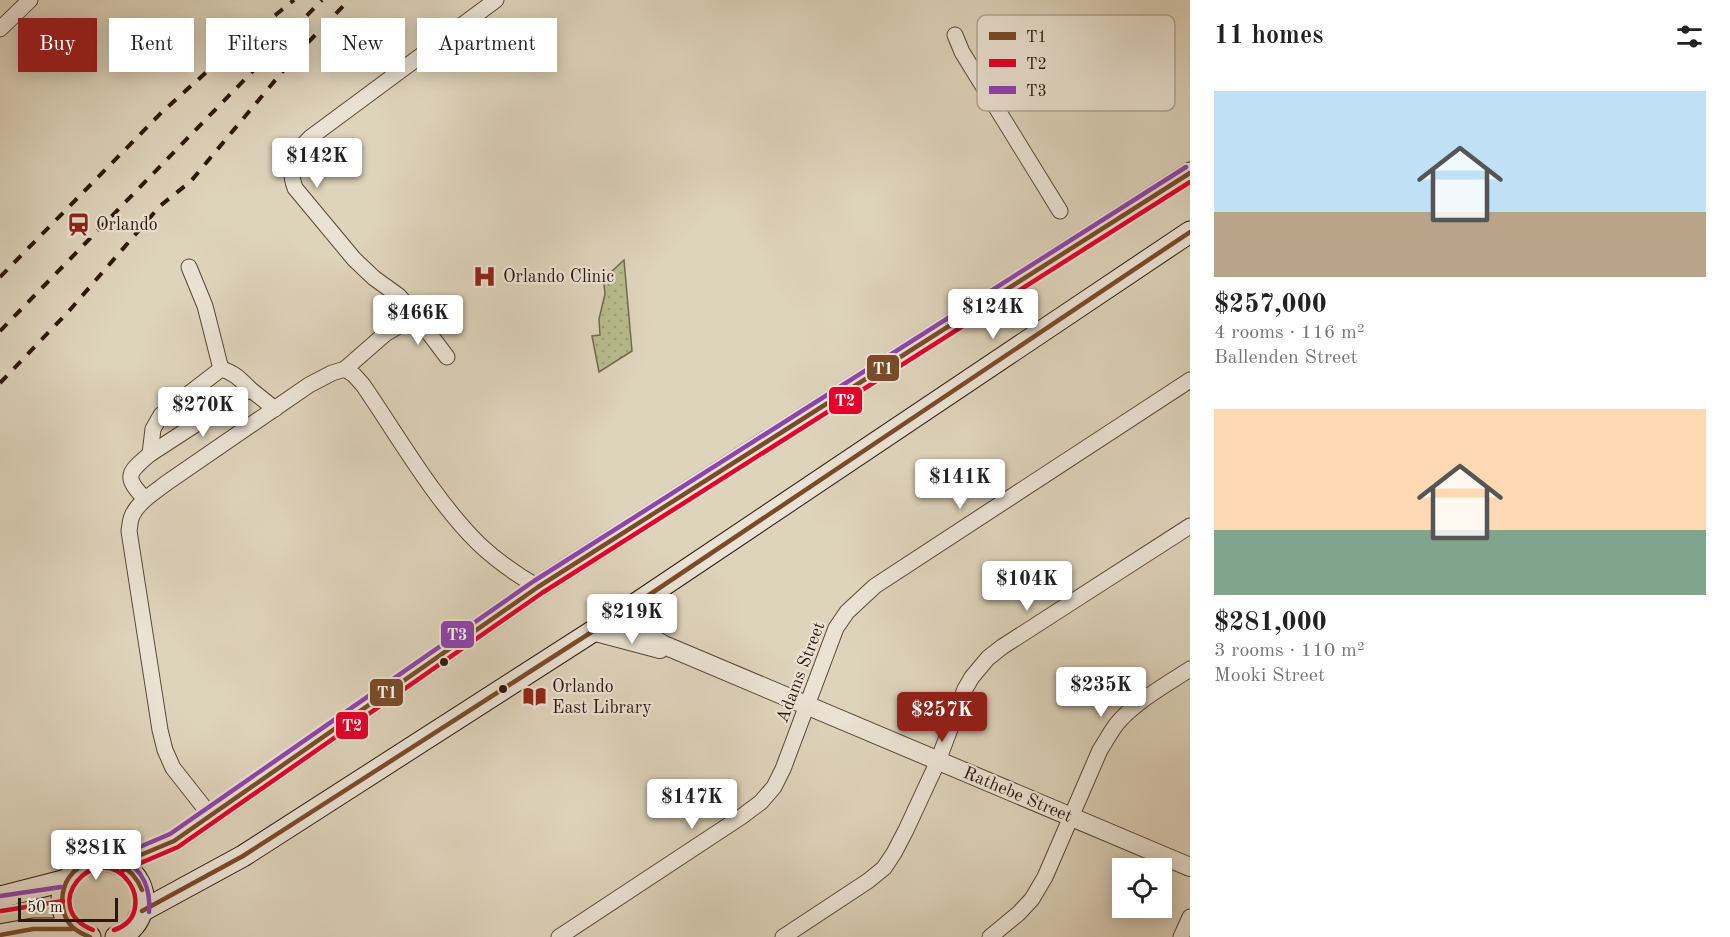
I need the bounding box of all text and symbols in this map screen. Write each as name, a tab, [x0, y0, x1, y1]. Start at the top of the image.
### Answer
legend	[977, 15, 1175, 111]
chip: Buy	[18, 18, 97, 72]
chip: Rent	[109, 18, 194, 72]
chip: Filters	[206, 18, 309, 72]
chip: New	[321, 18, 405, 72]
chip: Apartment	[417, 18, 557, 72]
icon: filters	[1673, 20, 1706, 53]
text: 11 homes	[1214, 23, 1323, 49]
text: T1	[1026, 30, 1047, 46]
text: T2	[1026, 57, 1047, 73]
text: T3	[1026, 84, 1047, 100]
icon: home	[1406, 130, 1514, 238]
pin: $142K	[275, 138, 359, 189]
text: $142K	[286, 147, 348, 167]
station icon: Orlando	[65, 211, 91, 237]
place label: Orlando	[96, 216, 158, 234]
hospital icon: Orlando Clinic	[472, 263, 498, 289]
place label: Orlando Clinic	[503, 268, 614, 286]
pin: $124K	[951, 289, 1035, 340]
text: $257,000	[1214, 292, 1327, 318]
pin: $466K	[376, 295, 460, 346]
text: $124K	[962, 298, 1024, 318]
text: $466K	[387, 304, 449, 324]
text: 4 rooms · 116 m²	[1214, 323, 1364, 343]
text: Ballenden Street	[1214, 348, 1358, 368]
line badge: T1	[866, 354, 900, 382]
text: T1	[873, 362, 893, 378]
line badge: T2	[828, 386, 863, 415]
pin: $270K	[161, 387, 245, 438]
text: T2	[835, 394, 855, 410]
text: $270K	[172, 396, 234, 416]
icon: home	[1406, 448, 1514, 556]
pin: $141K	[918, 459, 1002, 510]
text: $141K	[929, 468, 991, 488]
pin: $104K	[985, 561, 1069, 612]
text: $104K	[996, 570, 1058, 590]
pin: $219K	[590, 594, 674, 645]
text: $219K	[601, 603, 663, 623]
text: $281,000	[1214, 610, 1327, 636]
street label: Adams Street	[773, 619, 828, 725]
line badge: T3	[440, 620, 475, 649]
text: T3	[447, 628, 467, 644]
text: 3 rooms · 110 m²	[1214, 641, 1364, 661]
unlabelled marker	[438, 656, 450, 668]
text: Mooki Street	[1214, 666, 1325, 686]
pin: $235K	[1059, 667, 1143, 718]
text: $235K	[1070, 676, 1132, 696]
line badge: T1	[369, 678, 404, 707]
place label: Orlando East Library	[552, 678, 652, 717]
unlabelled marker	[497, 683, 509, 695]
library icon: Orlando East Library	[521, 683, 547, 709]
text: T1	[377, 686, 397, 702]
pin: $257K	[900, 692, 984, 743]
text: $257K	[911, 701, 973, 721]
line badge: T2	[335, 711, 369, 740]
text: T2	[342, 719, 362, 735]
street label: Rathebe Street	[961, 764, 1075, 826]
pin: $147K	[650, 779, 734, 830]
text: $147K	[661, 788, 723, 808]
pin: $281K	[54, 830, 138, 881]
text: $281K	[65, 839, 127, 859]
map controls	[1112, 858, 1172, 918]
button: locate	[1112, 858, 1172, 918]
scale bar	[18, 895, 118, 922]
text: 50 m	[27, 900, 63, 916]

